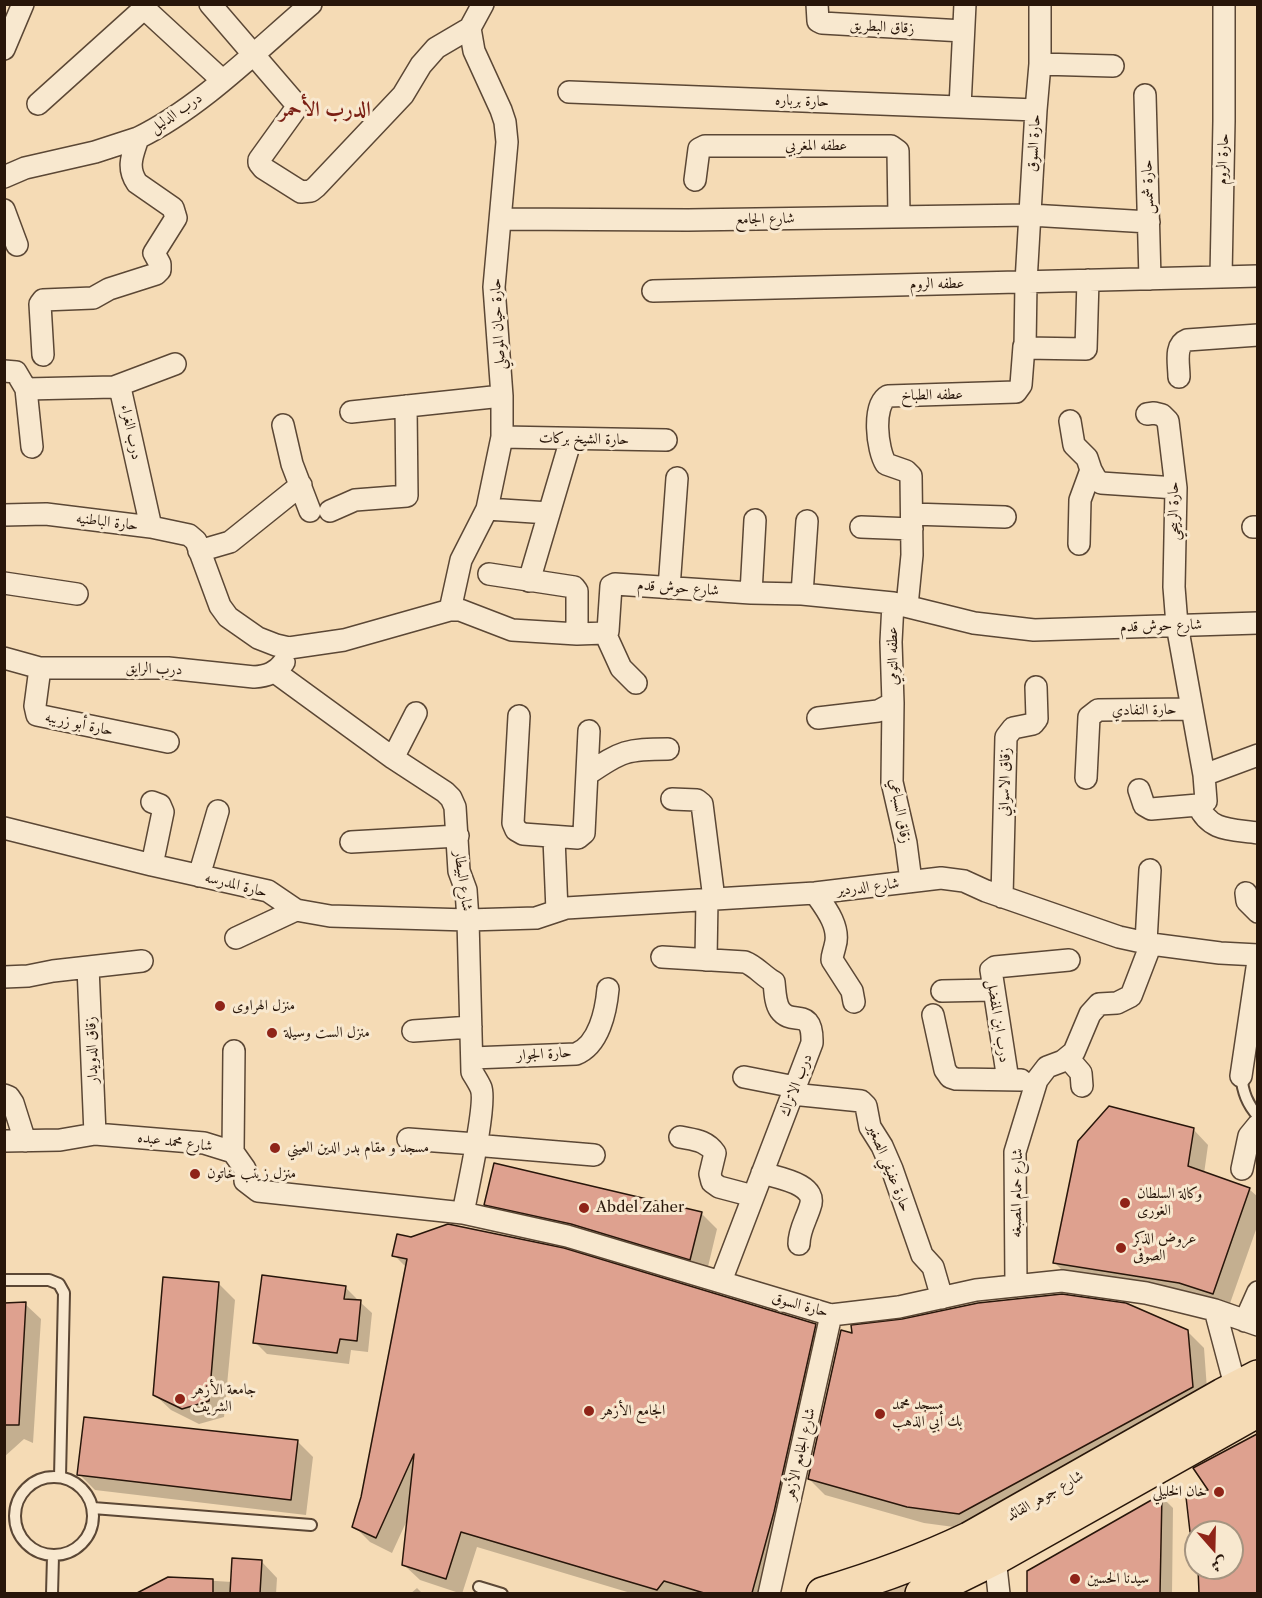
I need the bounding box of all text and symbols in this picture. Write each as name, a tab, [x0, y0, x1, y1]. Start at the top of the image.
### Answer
street label: زقاق البطريق	[849, 16, 915, 38]
street label: درب الدليل	[146, 89, 206, 137]
street label: حارة برباره	[775, 91, 829, 111]
district label: الدرب الأحمر	[279, 97, 371, 123]
street label: حارة السوق	[1023, 114, 1045, 172]
street label: حارة الروم	[1213, 133, 1233, 185]
street label: عطفه المغربي	[785, 137, 847, 155]
street label: حارة شمس	[1138, 159, 1158, 215]
street label: شارع الجامع	[735, 209, 795, 229]
street label: عطفه الروم	[910, 275, 964, 293]
street label: حارة حيان الموصلي	[487, 278, 509, 370]
street label: عطفه الطباخ	[901, 385, 963, 405]
street label: درب الغراء	[116, 403, 146, 461]
street label: حارة الشيخ بركات	[539, 429, 629, 449]
street label: حارة الربيحي	[1164, 481, 1184, 541]
street label: حارة الباطنيه	[75, 509, 139, 535]
street label: شارع حوش قدم	[636, 576, 720, 600]
street label: شارع حوش قدم	[1120, 616, 1202, 636]
street label: عطفه التومي	[883, 627, 903, 685]
street label: درب الرايق	[125, 659, 183, 679]
street label: حارة النفادي	[1111, 700, 1177, 720]
street label: حارة أبو زريبه	[43, 708, 115, 740]
street label: زقاق الاسواني	[995, 747, 1015, 817]
street label: زقاق السباعي	[885, 777, 915, 845]
street label: شارع البيطار	[450, 850, 476, 912]
street label: حارة المدرسه	[203, 869, 269, 901]
street label: شارع الدردير	[836, 874, 900, 900]
street label: درب ابن المفضل	[983, 978, 1013, 1064]
place label: منزل الهراوى	[232, 997, 295, 1015]
marker: منزل الهراوى	[213, 999, 227, 1013]
street label: زقاق الدويدار	[82, 1016, 102, 1084]
place label: منزل الست وسيلة	[284, 1024, 370, 1042]
marker: منزل الست وسيلة	[265, 1026, 279, 1040]
street label: حارة الجوار	[516, 1044, 572, 1064]
street label: درب الاتراك	[776, 1051, 816, 1119]
street label: حارة عفيفي الصغير	[863, 1122, 915, 1214]
street label: شارع محمد عبده	[136, 1128, 214, 1156]
place label: مسجد و مقام بدر الدين العيني	[287, 1139, 429, 1157]
marker: مسجد و مقام بدر الدين العيني	[268, 1141, 282, 1155]
street label: شارع حمام المصبغه	[1007, 1148, 1027, 1238]
place label: منزل زينب خاتون	[207, 1165, 296, 1183]
marker: منزل زينب خاتون	[188, 1167, 202, 1181]
place label: وكالة السلطان الغورى	[1137, 1185, 1202, 1220]
marker: وكالة السلطان الغورى	[1118, 1196, 1132, 1210]
place label: Abdel Zaher	[596, 1199, 684, 1217]
marker: Abdel Zaher	[577, 1201, 591, 1215]
place label: عروض الذكر الصوفى	[1133, 1230, 1196, 1265]
marker: عروض الذكر الصوفى	[1114, 1241, 1128, 1255]
street label: حارة السوق	[770, 1289, 830, 1321]
place label: جامعة الأزهر الشريف	[192, 1381, 256, 1416]
marker: جامعة الأزهر الشريف	[173, 1392, 187, 1406]
place label: مسجد محمد بك أبي الذهب	[892, 1396, 962, 1431]
place label: الجامع الأزهر	[601, 1402, 665, 1420]
marker: الجامع الأزهر	[582, 1404, 596, 1418]
street label: شارع الجامع الأزهر	[781, 1406, 819, 1502]
marker: مسجد محمد بك أبي الذهب	[873, 1407, 887, 1421]
street label: شارع جوهر القائد	[1003, 1467, 1087, 1525]
place label: خان الخليلي	[1153, 1483, 1207, 1501]
marker: خان الخليلي	[1212, 1485, 1226, 1499]
north arrow	[1184, 1520, 1244, 1580]
text: ش	[1209, 1553, 1230, 1577]
place label: سيدنا الحسين	[1087, 1570, 1149, 1588]
marker: سيدنا الحسين	[1068, 1572, 1082, 1586]

